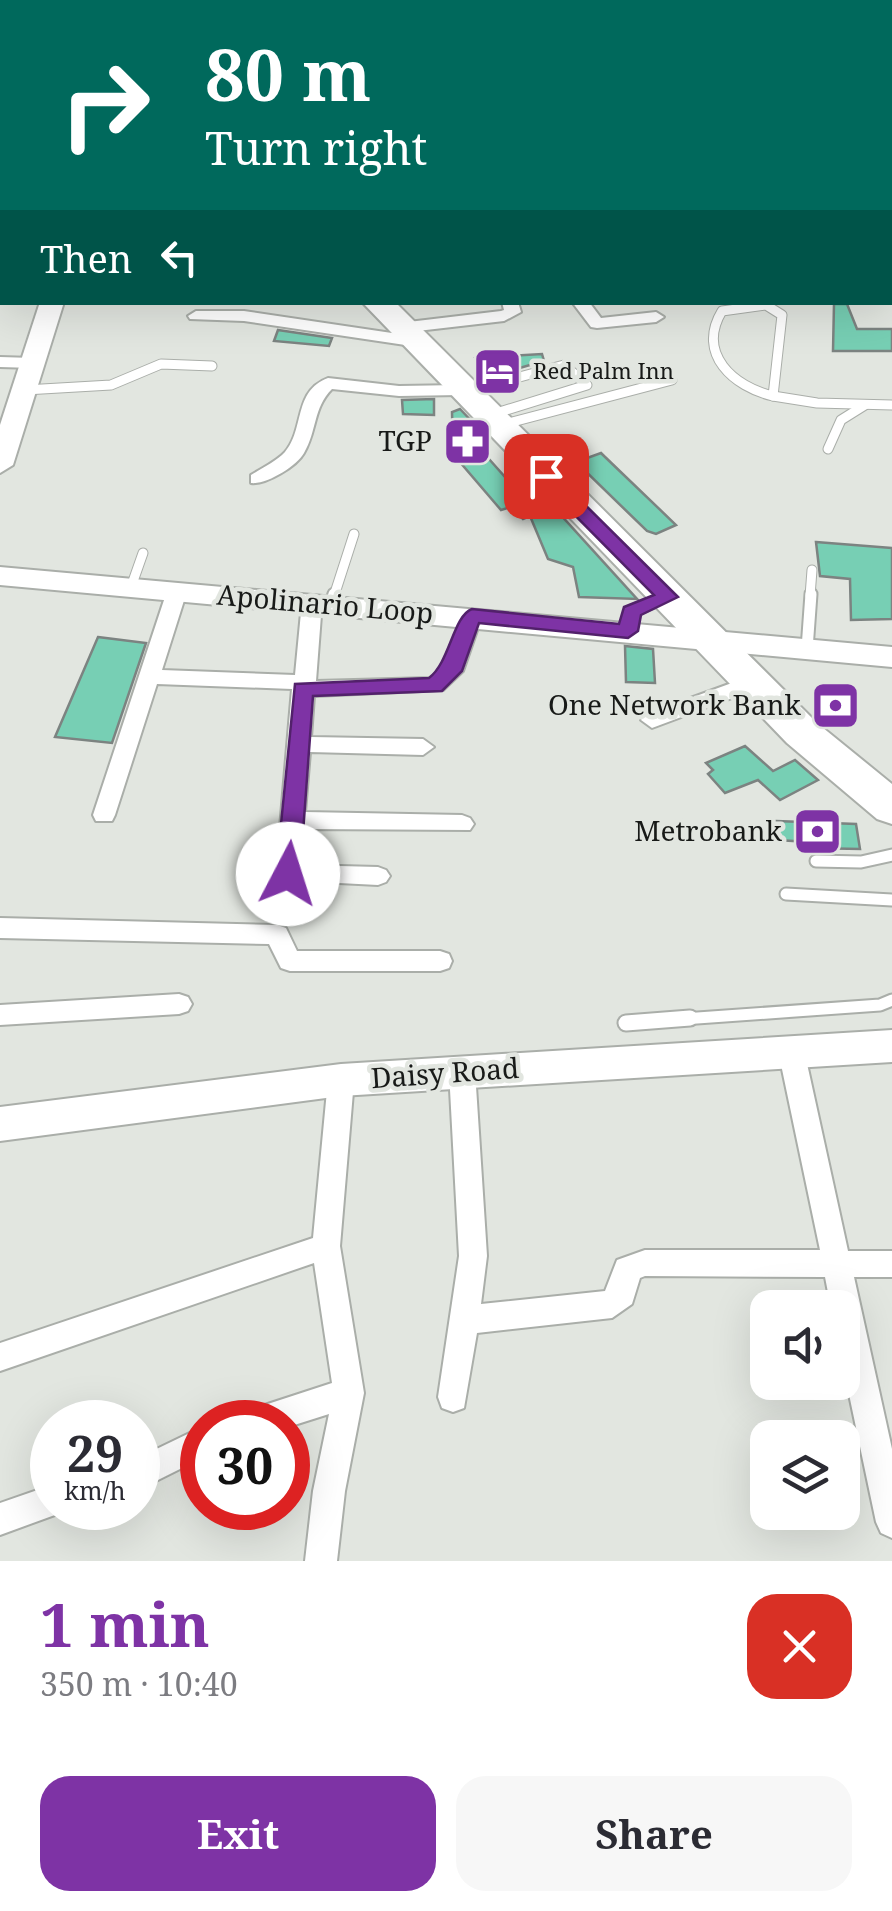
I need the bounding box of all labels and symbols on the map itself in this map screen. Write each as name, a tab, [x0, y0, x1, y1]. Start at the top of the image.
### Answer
hotel icon: Red Palm Inn	[472, 345, 524, 397]
place label: Red Palm Inn	[533, 355, 674, 385]
pharmacy icon: TGP	[441, 415, 493, 467]
place label: TGP	[378, 421, 432, 459]
pin	[504, 434, 589, 519]
street label: Apolinario Loop	[215, 575, 435, 631]
bank icon: One Network Bank	[810, 679, 862, 731]
place label: One Network Bank	[548, 685, 802, 723]
bank icon: Metrobank	[791, 805, 843, 857]
place label: Metrobank	[634, 811, 783, 849]
position arrow	[236, 822, 340, 926]
street label: Daisy Road	[370, 1048, 520, 1096]
speed limit sign: 30	[180, 1400, 310, 1530]

